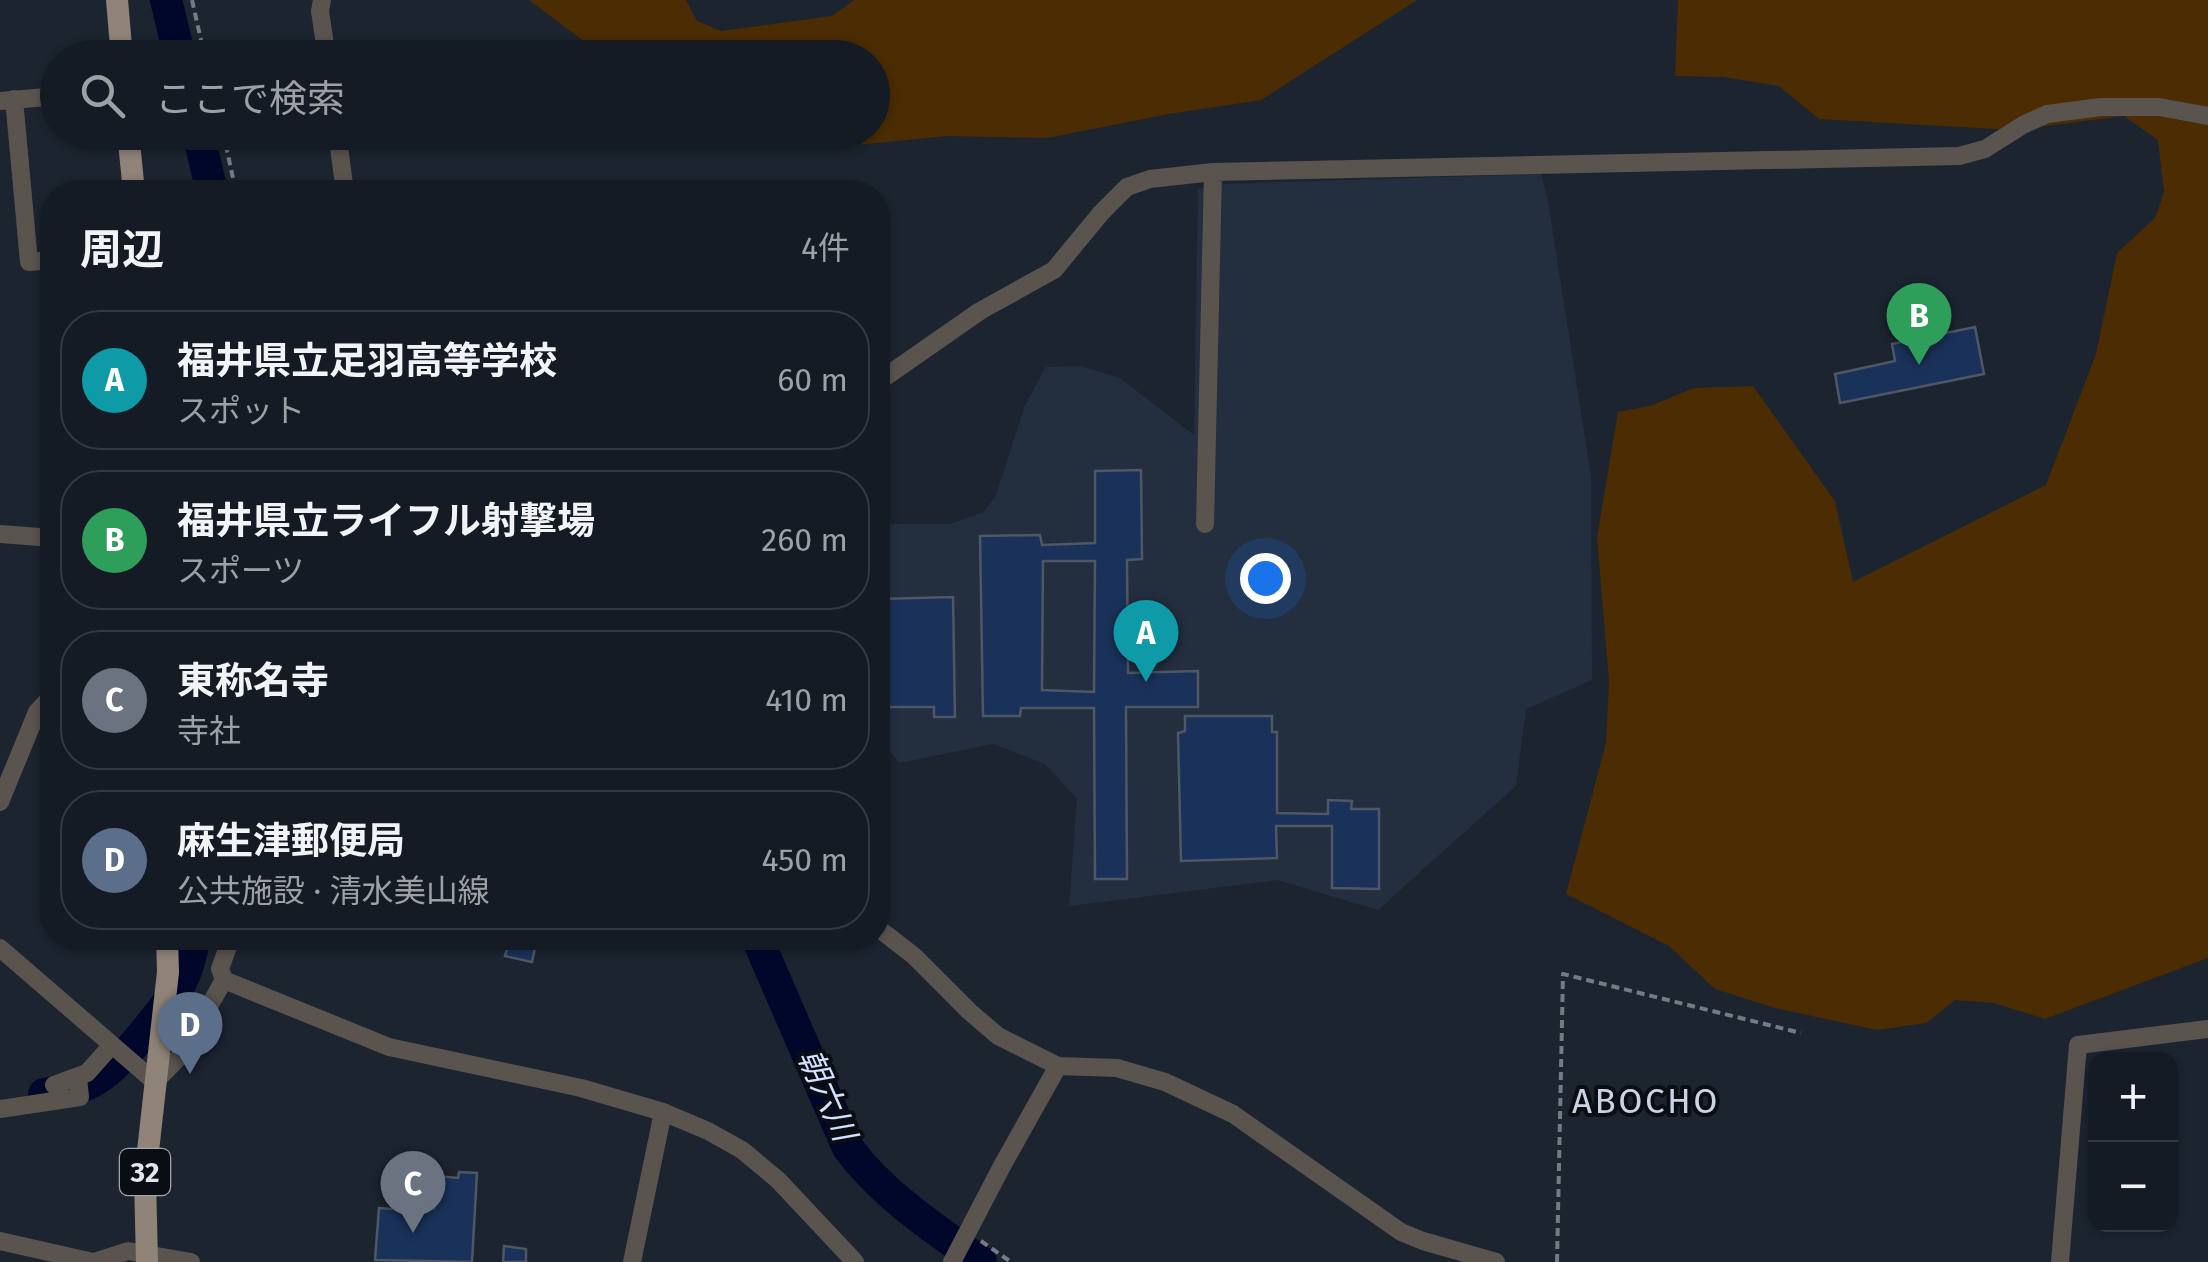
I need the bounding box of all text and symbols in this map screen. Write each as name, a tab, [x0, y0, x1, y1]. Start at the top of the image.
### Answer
search box	[40, 40, 890, 150]
icon: search	[75, 68, 130, 123]
text: ここで検索	[155, 76, 345, 122]
text: 周辺	[80, 225, 164, 275]
text: 4件	[801, 229, 850, 267]
pin: B	[1886, 282, 1952, 365]
text: 福井県立足羽高等学校	[177, 338, 557, 384]
text: A	[105, 361, 124, 399]
text: 60 m	[777, 361, 848, 399]
text: スポット	[177, 392, 305, 430]
text: 福井県立ライフル射撃場	[177, 498, 595, 544]
text: B	[105, 521, 124, 559]
text: 260 m	[761, 521, 848, 559]
text: スポーツ	[177, 552, 304, 590]
your location	[1240, 553, 1291, 604]
pin: A	[1114, 600, 1178, 682]
text: 東称名寺	[177, 658, 329, 704]
text: C	[105, 681, 124, 719]
text: 410 m	[765, 681, 848, 719]
text: 寺社	[177, 712, 241, 750]
text: 麻生津郵便局	[177, 818, 405, 864]
text: D	[104, 841, 125, 879]
text: 450 m	[762, 841, 848, 879]
text: 公共施設 · 清水美山線	[177, 872, 490, 910]
pin: D	[158, 992, 222, 1074]
water label: 朝六川	[790, 1043, 865, 1149]
map controls	[2088, 1052, 2178, 1232]
button: +	[2088, 1052, 2178, 1142]
district label: ABOCHO	[1572, 1080, 1720, 1122]
button: −	[2088, 1142, 2178, 1232]
road number: 32	[120, 1149, 170, 1195]
pin: C	[380, 1150, 446, 1233]

